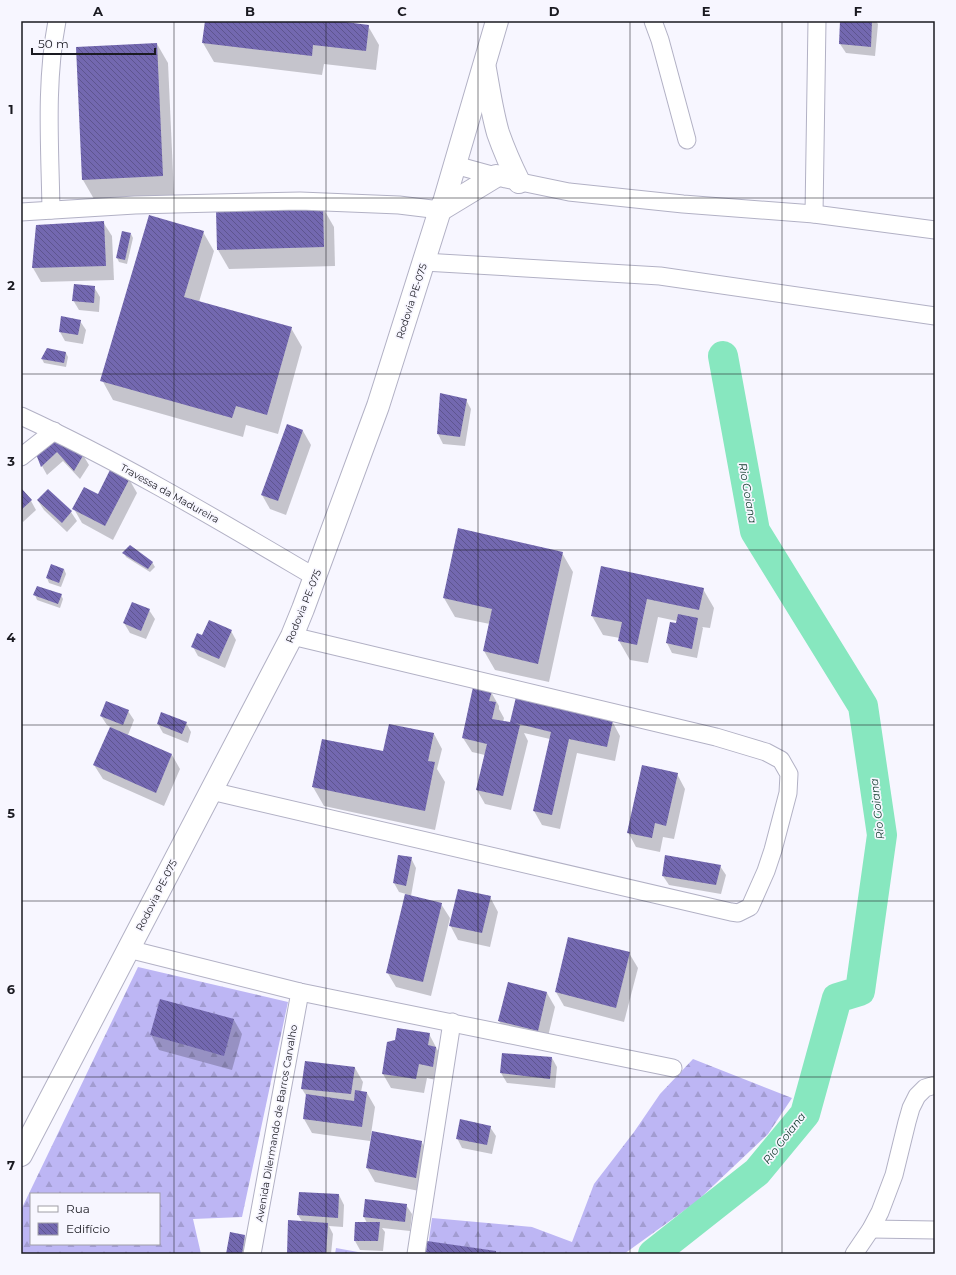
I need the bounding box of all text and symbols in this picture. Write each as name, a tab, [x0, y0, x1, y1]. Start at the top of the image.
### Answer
text: A	[92, 3, 104, 19]
text: B	[245, 3, 255, 19]
text: C	[397, 3, 407, 19]
text: D	[549, 3, 560, 19]
text: E	[702, 3, 711, 19]
text: F	[854, 3, 862, 19]
scale bar	[32, 30, 155, 56]
text: 50 m	[38, 36, 69, 51]
text: 1	[8, 101, 14, 117]
street label: Rodovia PE-075	[393, 262, 430, 340]
text: 2	[7, 277, 15, 293]
text: 3	[6, 453, 15, 469]
street label: Travessa da Madureira	[118, 461, 221, 526]
water label: Rio Goiana	[736, 462, 760, 524]
street label: Rodovia PE-075	[283, 567, 324, 645]
text: 4	[7, 629, 16, 645]
water label: Rio Goiana	[867, 778, 887, 840]
text: 5	[7, 805, 15, 821]
street label: Rodovia PE-075	[133, 857, 180, 933]
text: 6	[7, 981, 16, 997]
street label: Avenida Dilermando de Barros Carvalho	[253, 1024, 300, 1223]
water label: Rio Goiana	[760, 1109, 808, 1167]
text: 7	[7, 1157, 15, 1173]
legend	[30, 1193, 160, 1245]
text: Rua	[66, 1201, 90, 1216]
text: Edifício	[66, 1221, 110, 1236]

